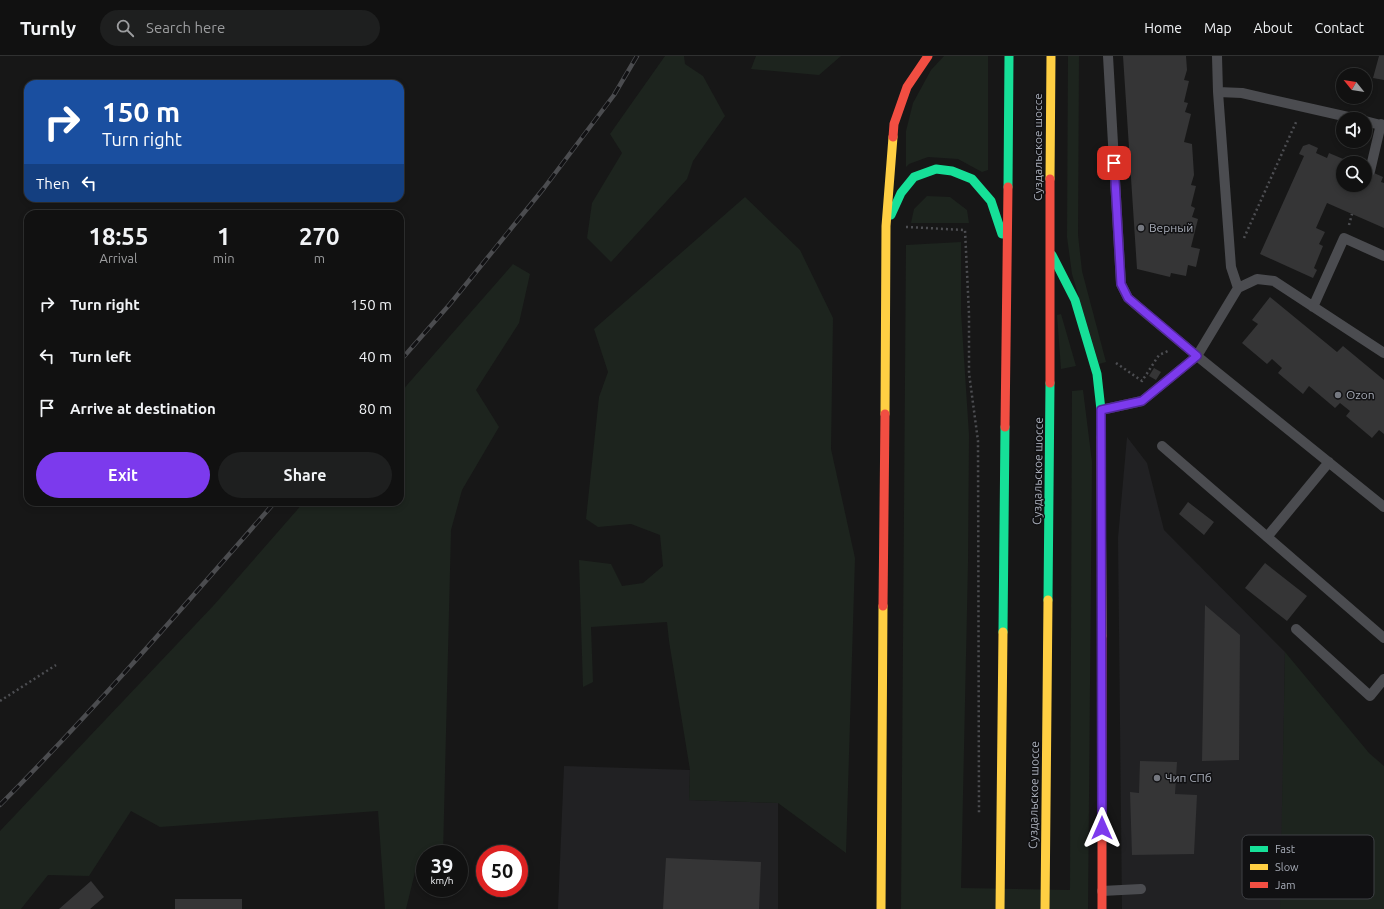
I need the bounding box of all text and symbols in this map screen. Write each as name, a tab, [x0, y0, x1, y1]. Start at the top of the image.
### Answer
search box	[100, 10, 380, 46]
text: Turnly	[20, 17, 76, 39]
icon: search	[114, 17, 136, 39]
text: Search here	[146, 19, 225, 36]
text: Home	[1144, 20, 1182, 36]
text: Map	[1204, 20, 1232, 36]
text: About	[1254, 20, 1293, 36]
text: Contact	[1315, 20, 1364, 36]
north arrow	[1336, 68, 1372, 104]
map controls	[1336, 68, 1372, 192]
street label: Суздальское шоссе	[1031, 93, 1044, 201]
icon: right	[36, 96, 88, 148]
text: 150 m	[102, 96, 180, 127]
button: sound	[1336, 112, 1372, 148]
text: Turn right	[102, 129, 182, 149]
pin	[1097, 146, 1131, 180]
icon: arrive	[1103, 152, 1125, 174]
button: search	[1336, 156, 1372, 192]
icon: left	[78, 172, 100, 194]
text: Then	[36, 175, 70, 192]
place label: Верный	[1149, 221, 1193, 234]
text: 18:55	[88, 223, 148, 250]
text: 1	[217, 223, 230, 250]
text: 270	[299, 223, 340, 250]
marker: Верный	[1136, 223, 1146, 233]
text: Arrival	[99, 251, 137, 265]
text: min	[213, 251, 235, 265]
text: m	[314, 251, 325, 265]
icon: right	[36, 293, 58, 315]
text: Turn right	[70, 296, 140, 313]
text: 150 m	[350, 296, 392, 313]
icon: left	[36, 345, 58, 367]
text: Turn left	[70, 348, 131, 365]
text: 40 m	[359, 348, 392, 365]
place label: Ozon	[1346, 388, 1375, 401]
marker: Ozon	[1333, 390, 1343, 400]
icon: arrive	[36, 397, 58, 419]
text: Arrive at destination	[70, 400, 216, 417]
text: 80 m	[359, 400, 392, 417]
street label: Суздальское шоссе	[1030, 417, 1045, 525]
button: Exit	[36, 452, 210, 498]
button: Share	[218, 452, 392, 498]
street label: Суздальское шоссе	[1026, 741, 1041, 849]
place label: Чип СПб	[1165, 771, 1212, 784]
marker: Чип СПб	[1152, 773, 1162, 783]
position arrow	[1081, 807, 1123, 849]
legend	[1242, 835, 1374, 899]
text: Fast	[1275, 843, 1296, 855]
speed limit sign: 50	[476, 845, 528, 897]
text: 39	[431, 854, 453, 877]
text: Slow	[1275, 861, 1299, 873]
text: km/h	[430, 875, 454, 886]
text: Jam	[1275, 879, 1296, 891]

